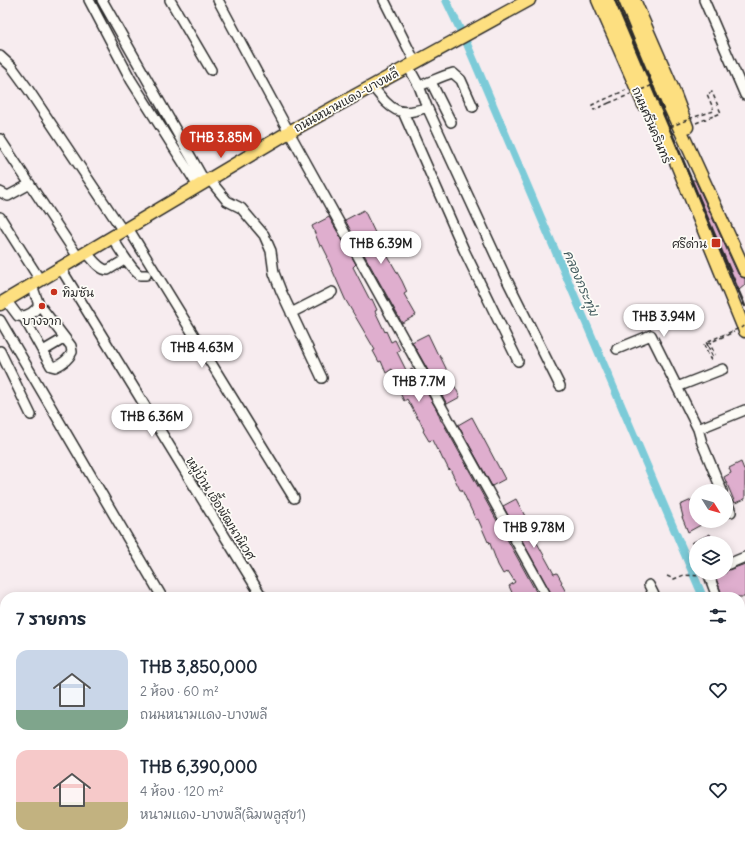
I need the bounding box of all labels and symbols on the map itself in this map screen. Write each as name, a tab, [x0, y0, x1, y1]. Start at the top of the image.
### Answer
street label: ถนนหนามแดง-บางพลี	[291, 65, 401, 135]
street label: ถนนศรีนครินทร์	[629, 84, 675, 166]
pin: THB 3.85M	[175, 125, 267, 159]
pin: THB 6.39M	[335, 231, 427, 265]
place label: ศรีด่าน	[672, 236, 707, 251]
marker: ศรีด่าน	[710, 237, 722, 249]
water label: คลองกระทุ่ม	[558, 247, 603, 321]
place label: ทิมซัน	[62, 285, 94, 300]
marker: ทิมซัน	[49, 287, 59, 297]
marker: บางจาก	[37, 301, 47, 311]
pin: THB 3.94M	[618, 304, 710, 338]
place label: บางจาก	[22, 313, 62, 328]
pin: THB 4.63M	[156, 335, 248, 369]
pin: THB 7.7M	[378, 369, 460, 403]
pin: THB 6.36M	[106, 404, 198, 438]
street label: หมู่บ้าน เอื้อพัฒนานิเวศ	[182, 452, 262, 564]
north arrow	[689, 484, 733, 528]
pin: THB 9.78M	[488, 515, 580, 549]

